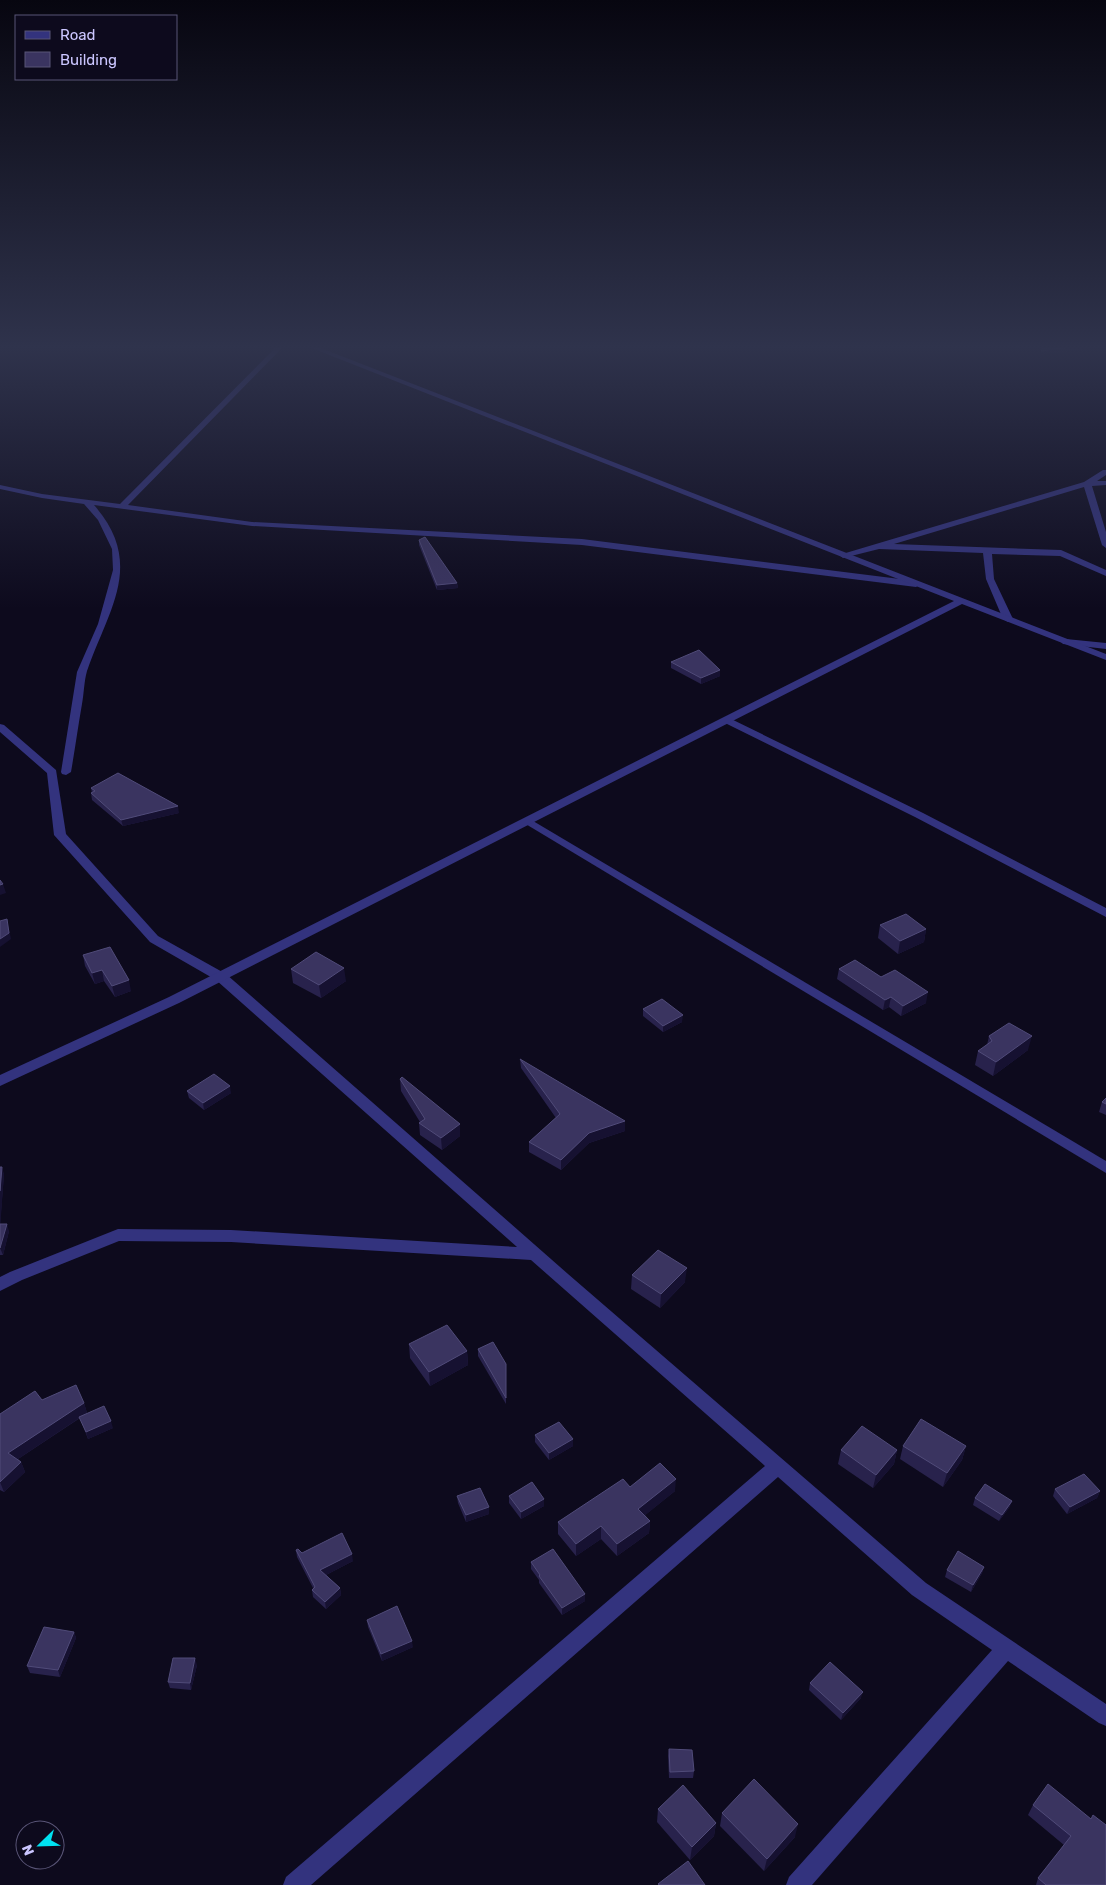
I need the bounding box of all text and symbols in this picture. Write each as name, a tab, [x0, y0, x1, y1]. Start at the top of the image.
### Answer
legend	[15, 15, 178, 80]
text: Road	[60, 26, 96, 44]
text: Building	[60, 51, 117, 69]
north arrow	[15, 1820, 65, 1870]
text: N	[19, 1842, 38, 1858]

